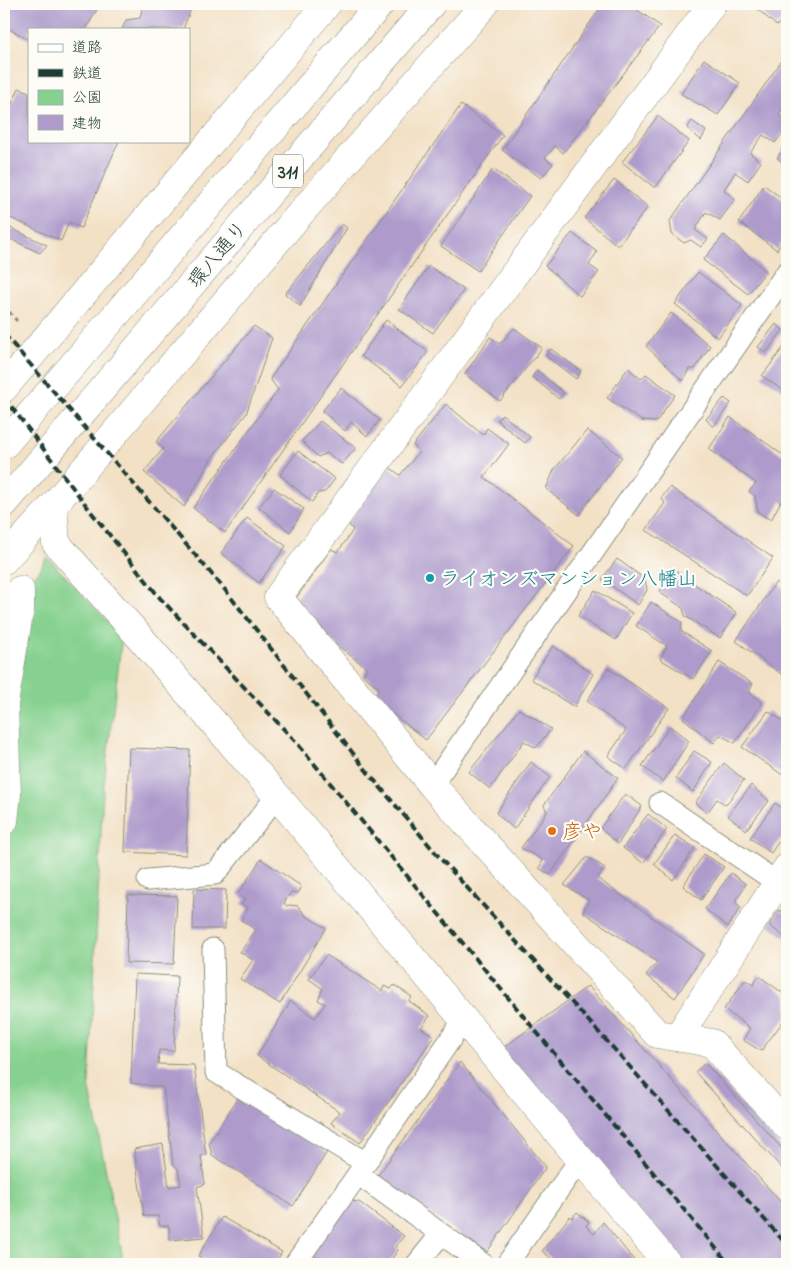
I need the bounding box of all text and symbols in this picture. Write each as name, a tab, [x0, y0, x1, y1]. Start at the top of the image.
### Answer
legend	[28, 28, 190, 142]
text: 道路	[72, 37, 102, 59]
text: 鉄道	[72, 63, 102, 85]
text: 公園	[72, 87, 102, 109]
text: 建物	[72, 113, 102, 135]
road number: 311	[273, 154, 303, 188]
street label: 環八通り	[182, 216, 256, 296]
place label: ライオンズマンション八幡山	[440, 566, 698, 595]
marker: ライオンズマンション八幡山	[424, 572, 436, 584]
place label: 彦や	[562, 819, 602, 848]
marker: 彦や	[546, 825, 558, 837]

